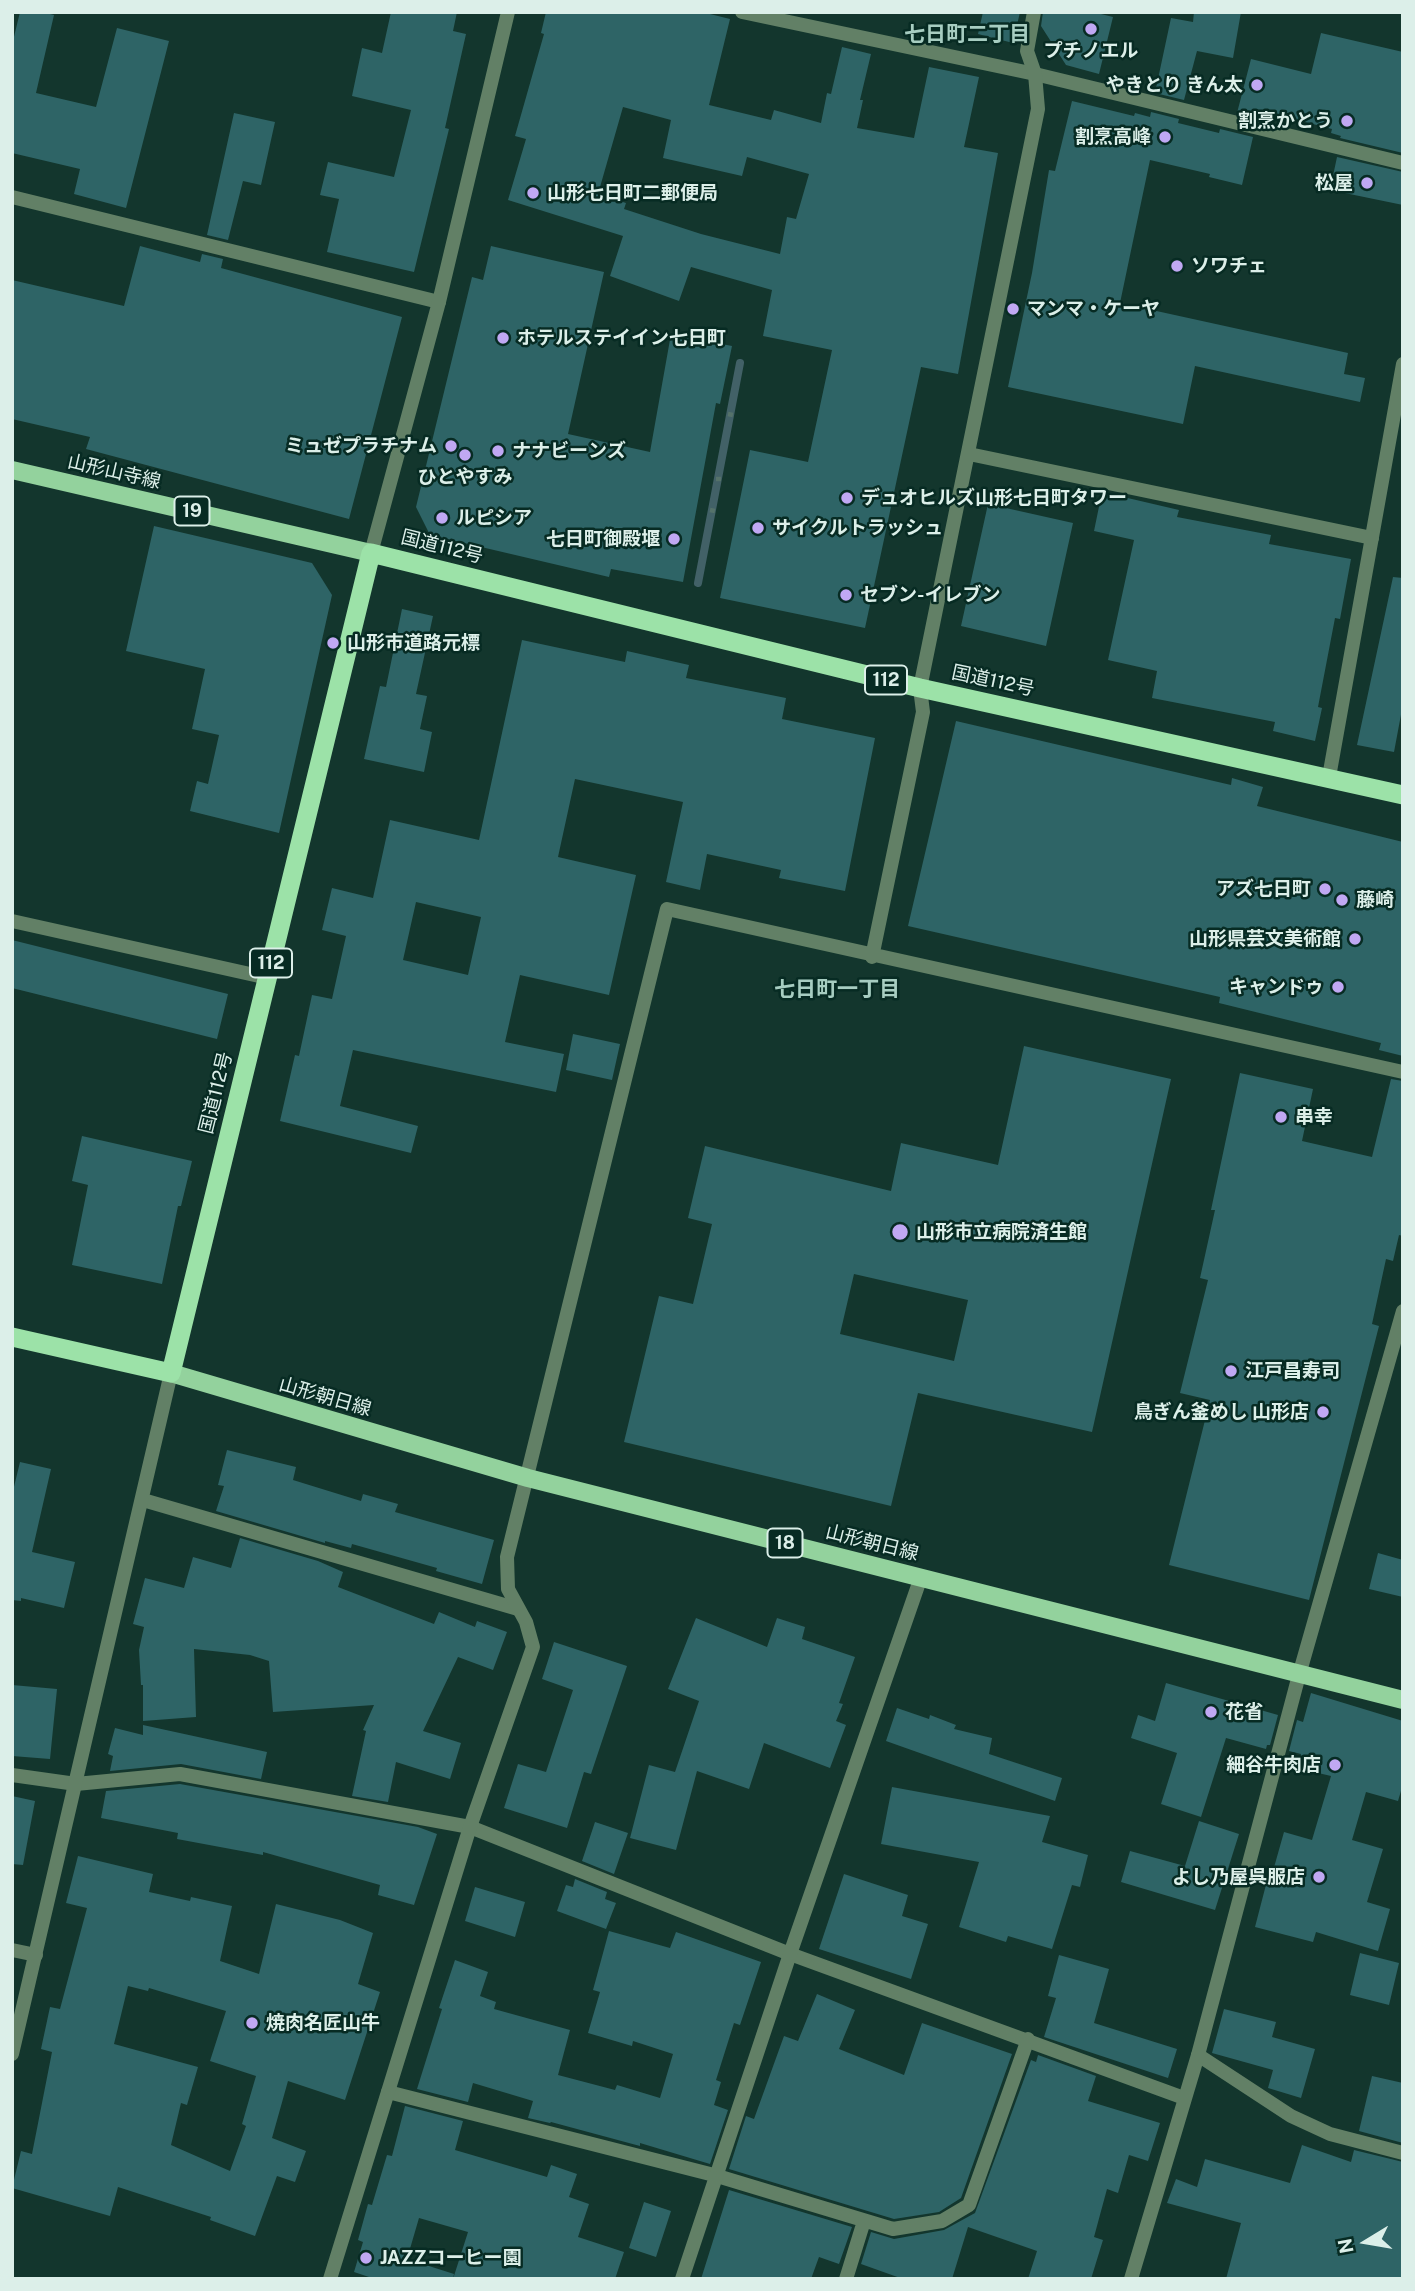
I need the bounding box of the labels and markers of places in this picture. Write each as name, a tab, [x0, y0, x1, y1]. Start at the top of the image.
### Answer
marker: プチノエル	[1083, 21, 1099, 37]
place label: プチノエル	[1044, 40, 1138, 62]
place label: やきとり きん太	[1106, 74, 1243, 96]
marker: やきとり きん太	[1249, 77, 1265, 93]
place label: 割烹かとう	[1238, 110, 1333, 132]
marker: 割烹かとう	[1339, 113, 1355, 129]
place label: 割烹高峰	[1075, 126, 1151, 148]
marker: 割烹高峰	[1157, 129, 1173, 145]
place label: 松屋	[1315, 172, 1353, 194]
marker: 松屋	[1359, 175, 1375, 191]
place label: 山形七日町二郵便局	[547, 182, 718, 204]
marker: 山形七日町二郵便局	[525, 185, 541, 201]
place label: ソワチェ	[1191, 255, 1267, 277]
marker: ソワチェ	[1169, 258, 1185, 274]
place label: マンマ・ケーヤ	[1027, 298, 1160, 320]
marker: マンマ・ケーヤ	[1005, 301, 1021, 317]
place label: ホテルステイイン七日町	[517, 327, 726, 349]
marker: ホテルステイイン七日町	[495, 330, 511, 346]
place label: ミュゼプラチナム	[285, 435, 437, 457]
marker: ミュゼプラチナム	[443, 438, 459, 454]
place label: ナナビーンズ	[512, 440, 626, 462]
marker: ナナビーンズ	[490, 443, 506, 459]
marker: ひとやすみ	[457, 447, 473, 463]
place label: ひとやすみ	[418, 466, 512, 488]
place label: デュオヒルズ山形七日町タワー	[861, 487, 1127, 509]
marker: デュオヒルズ山形七日町タワー	[839, 490, 855, 506]
place label: ルピシア	[456, 507, 532, 529]
marker: ルピシア	[434, 510, 450, 526]
place label: サイクルトラッシュ	[772, 517, 943, 539]
marker: サイクルトラッシュ	[750, 520, 766, 536]
place label: 七日町御殿堰	[546, 528, 660, 550]
marker: 七日町御殿堰	[666, 531, 682, 547]
place label: セブン-イレブン	[860, 584, 1000, 606]
marker: セブン-イレブン	[838, 587, 854, 603]
place label: 山形市道路元標	[347, 632, 480, 654]
marker: 山形市道路元標	[325, 635, 341, 651]
place label: アズ七日町	[1216, 878, 1311, 900]
marker: アズ七日町	[1317, 881, 1333, 897]
place label: 藤崎	[1356, 889, 1394, 911]
marker: 藤崎	[1334, 892, 1350, 908]
place label: 山形県芸文美術館	[1189, 928, 1341, 950]
marker: 山形県芸文美術館	[1347, 931, 1363, 947]
place label: キャンドゥ	[1229, 976, 1324, 998]
marker: キャンドゥ	[1330, 979, 1346, 995]
place label: 串幸	[1295, 1106, 1333, 1128]
marker: 串幸	[1273, 1109, 1289, 1125]
place label: 山形市立病院済生館	[916, 1221, 1087, 1243]
marker: 山形市立病院済生館	[890, 1222, 910, 1242]
place label: 江戸昌寿司	[1245, 1360, 1340, 1382]
marker: 江戸昌寿司	[1223, 1363, 1239, 1379]
place label: 鳥ぎん釜めし 山形店	[1134, 1401, 1309, 1423]
marker: 鳥ぎん釜めし 山形店	[1315, 1404, 1331, 1420]
place label: 花省	[1225, 1701, 1263, 1723]
marker: 花省	[1203, 1704, 1219, 1720]
place label: 細谷牛肉店	[1226, 1754, 1321, 1776]
marker: 細谷牛肉店	[1327, 1757, 1343, 1773]
place label: よし乃屋呉服店	[1172, 1866, 1305, 1888]
marker: よし乃屋呉服店	[1311, 1869, 1327, 1885]
place label: 焼肉名匠山牛	[266, 2012, 380, 2034]
marker: 焼肉名匠山牛	[244, 2015, 260, 2031]
place label: JAZZコーヒー園	[380, 2247, 521, 2269]
marker: JAZZコーヒー園	[358, 2250, 374, 2266]

